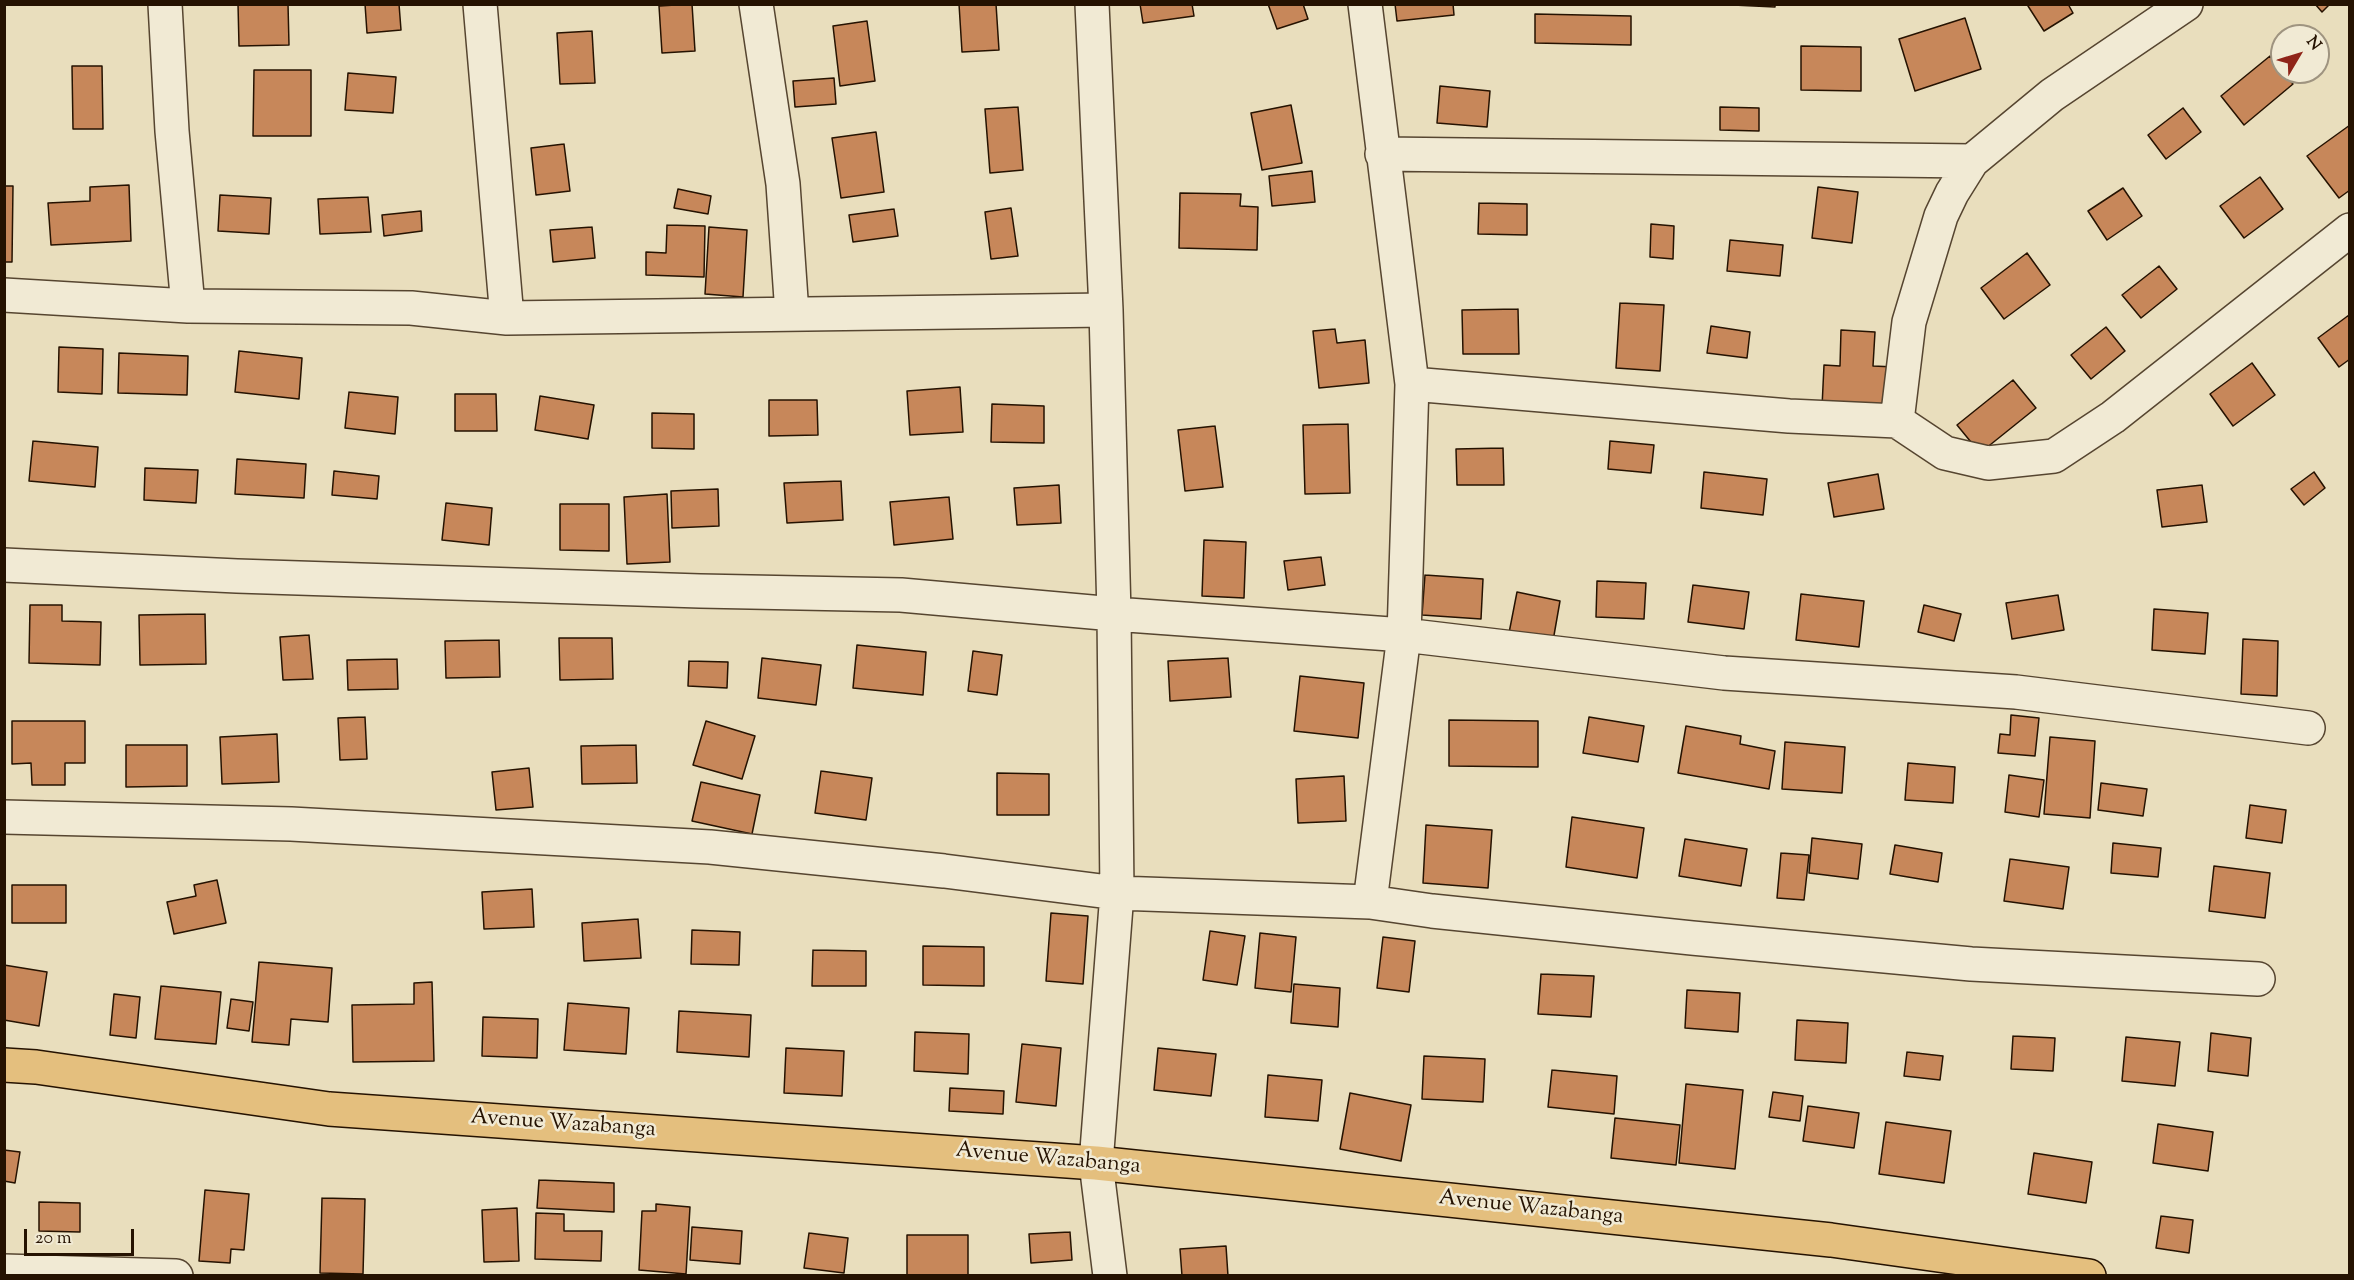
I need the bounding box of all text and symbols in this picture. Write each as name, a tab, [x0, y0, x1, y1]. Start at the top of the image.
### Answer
north arrow	[2270, 24, 2330, 84]
text: N	[2300, 32, 2326, 56]
street label: Avenue Wazabanga	[470, 1105, 656, 1145]
street label: Avenue Wazabanga	[954, 1139, 1142, 1181]
street label: Avenue Wazabanga	[1437, 1186, 1625, 1232]
scale bar	[27, 1217, 136, 1255]
text: 20 m	[35, 1226, 72, 1252]

